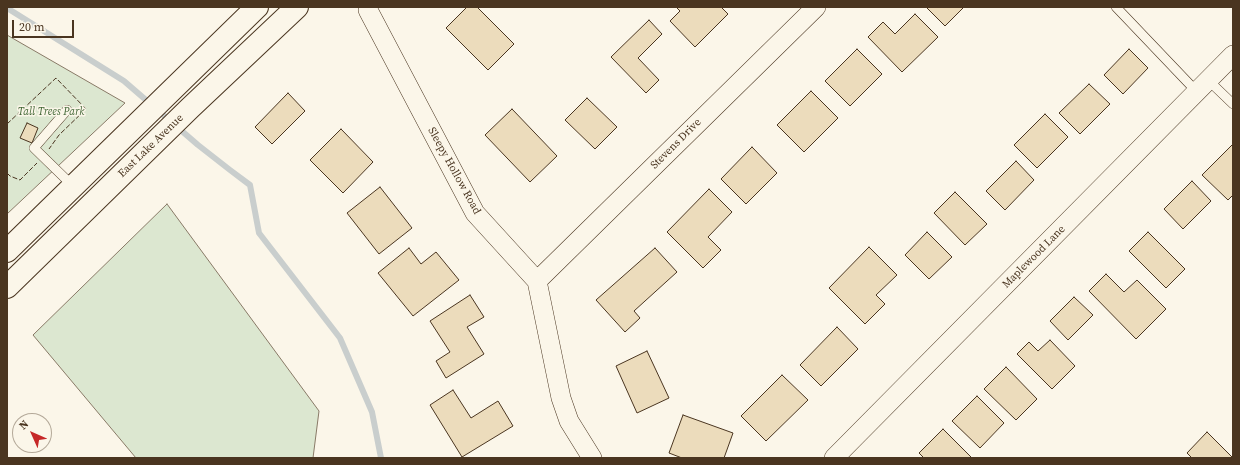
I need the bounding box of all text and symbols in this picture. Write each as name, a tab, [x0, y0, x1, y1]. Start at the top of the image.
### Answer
scale bar	[14, 12, 76, 38]
text: 20 m	[19, 19, 45, 35]
park label: Tall Trees Park	[18, 105, 84, 119]
street label: East Lake Avenue	[116, 112, 186, 180]
street label: Stevens Drive	[648, 116, 704, 172]
street label: Sleepy Hollow Road	[425, 125, 483, 217]
street label: Maplewood Lane	[1000, 223, 1068, 291]
north arrow	[12, 413, 52, 453]
text: N	[16, 417, 32, 433]

